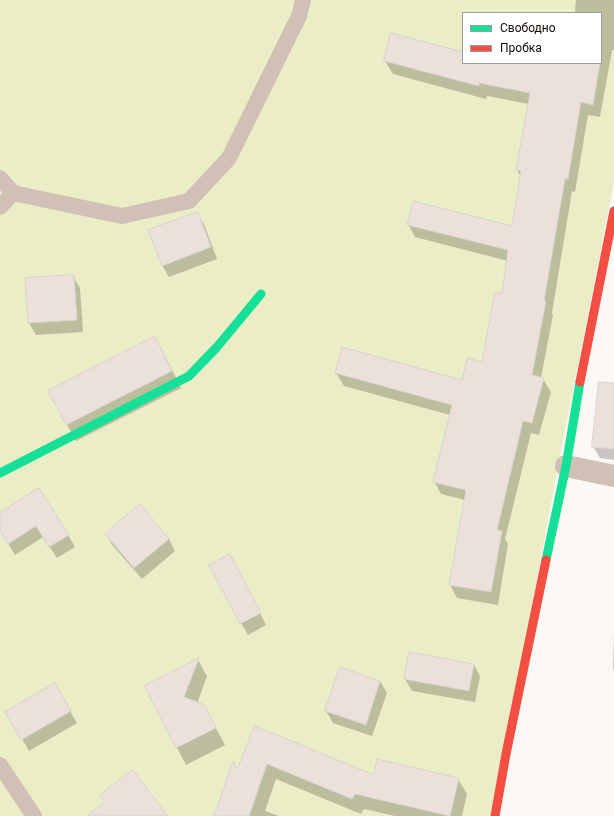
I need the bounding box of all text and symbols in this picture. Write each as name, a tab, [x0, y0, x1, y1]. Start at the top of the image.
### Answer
legend	[462, 12, 602, 64]
text: Свободно	[500, 21, 556, 35]
text: Пробка	[500, 41, 542, 55]

